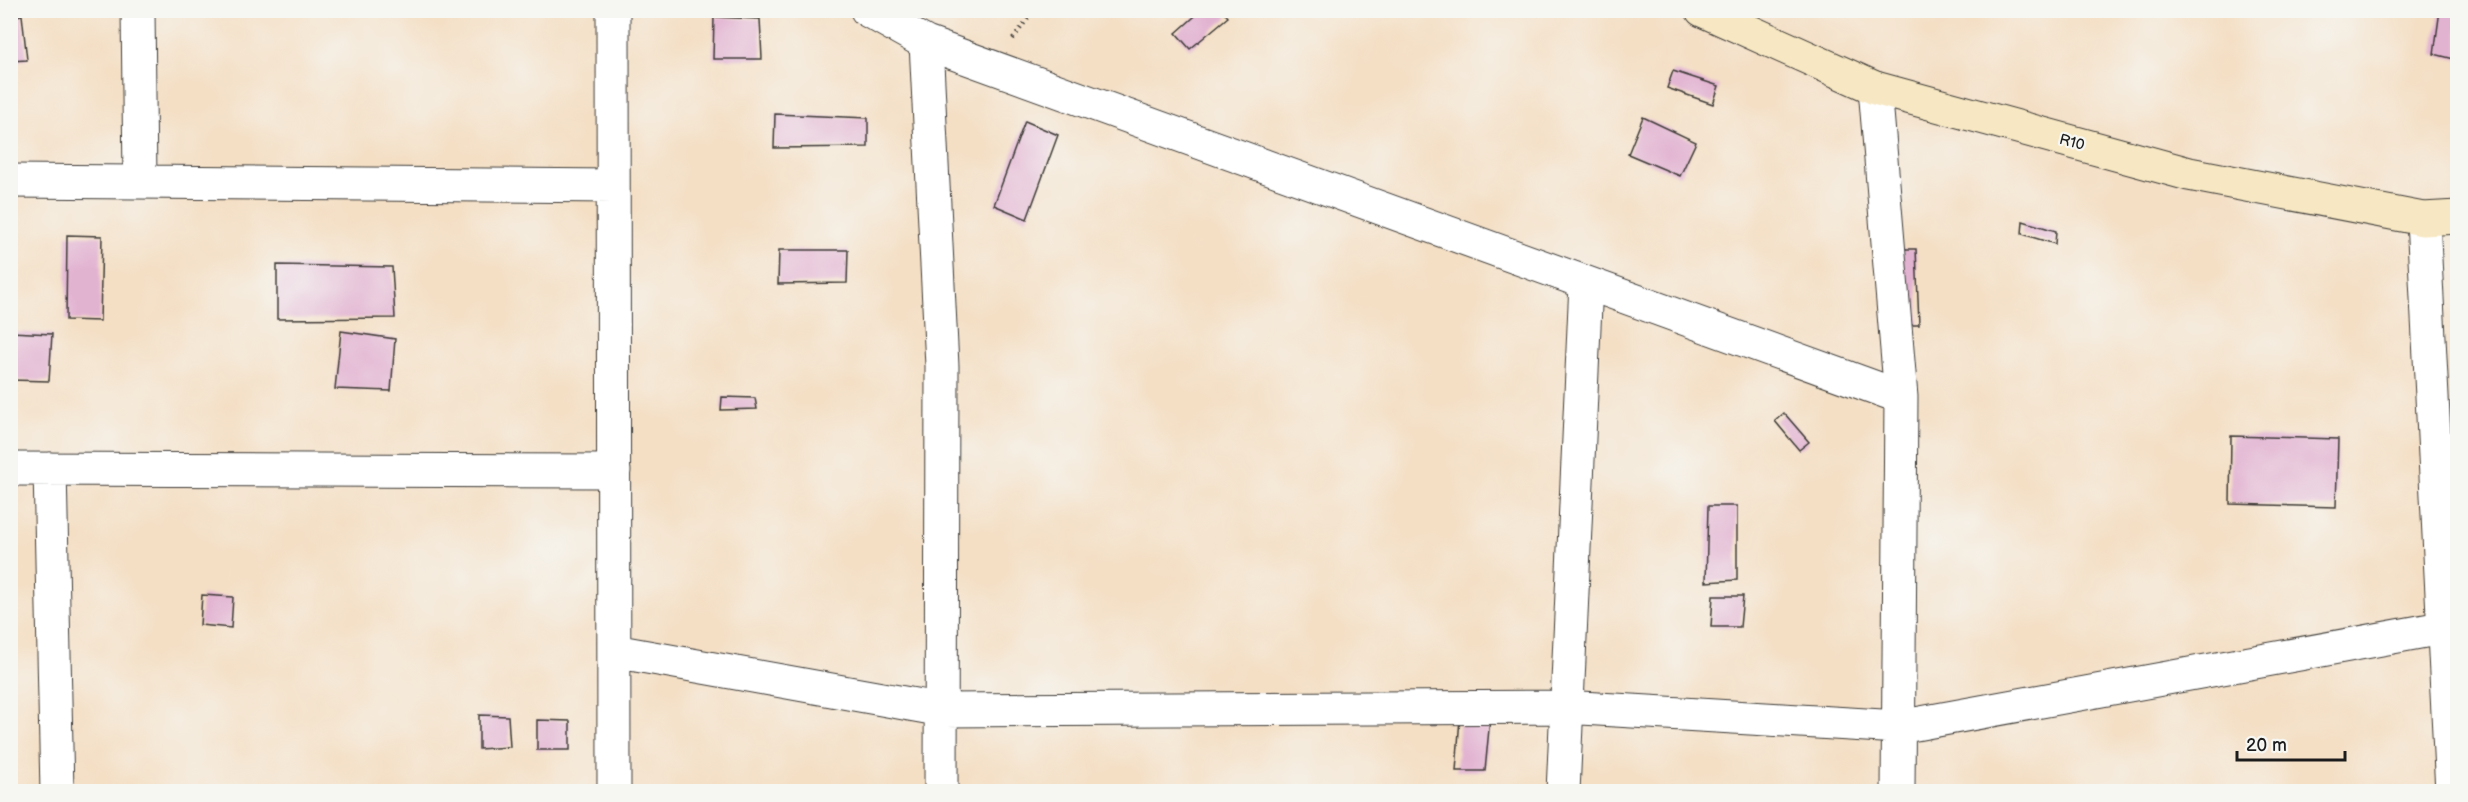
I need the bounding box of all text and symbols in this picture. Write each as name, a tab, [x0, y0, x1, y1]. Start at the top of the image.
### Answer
street label: R10	[2057, 130, 2087, 155]
scale bar	[2237, 724, 2345, 762]
text: 20 m	[2246, 735, 2287, 756]

